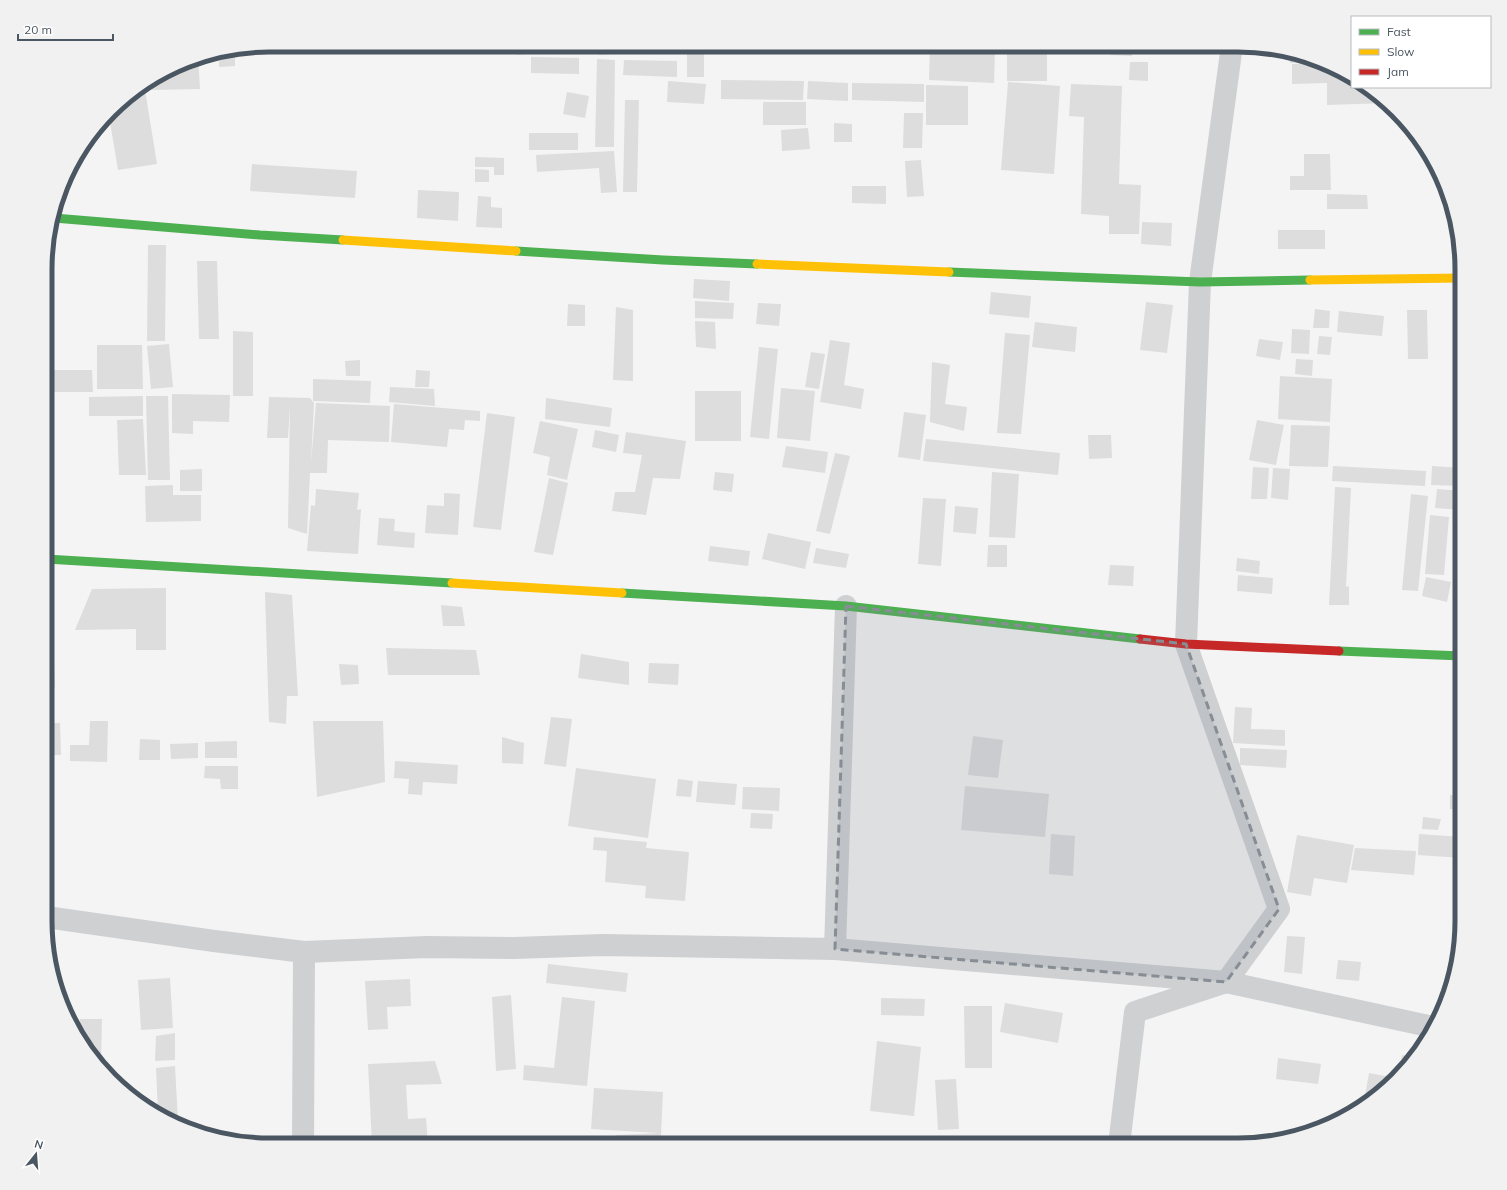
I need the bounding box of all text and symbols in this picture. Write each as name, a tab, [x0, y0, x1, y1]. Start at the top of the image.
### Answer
scale bar	[18, 16, 113, 42]
legend	[1351, 16, 1491, 88]
text: 20 m	[24, 22, 52, 37]
text: Fast	[1387, 24, 1411, 39]
text: Slow	[1387, 44, 1415, 59]
text: Jam	[1387, 64, 1409, 79]
north arrow	[16, 1134, 56, 1174]
text: N	[33, 1137, 45, 1152]

